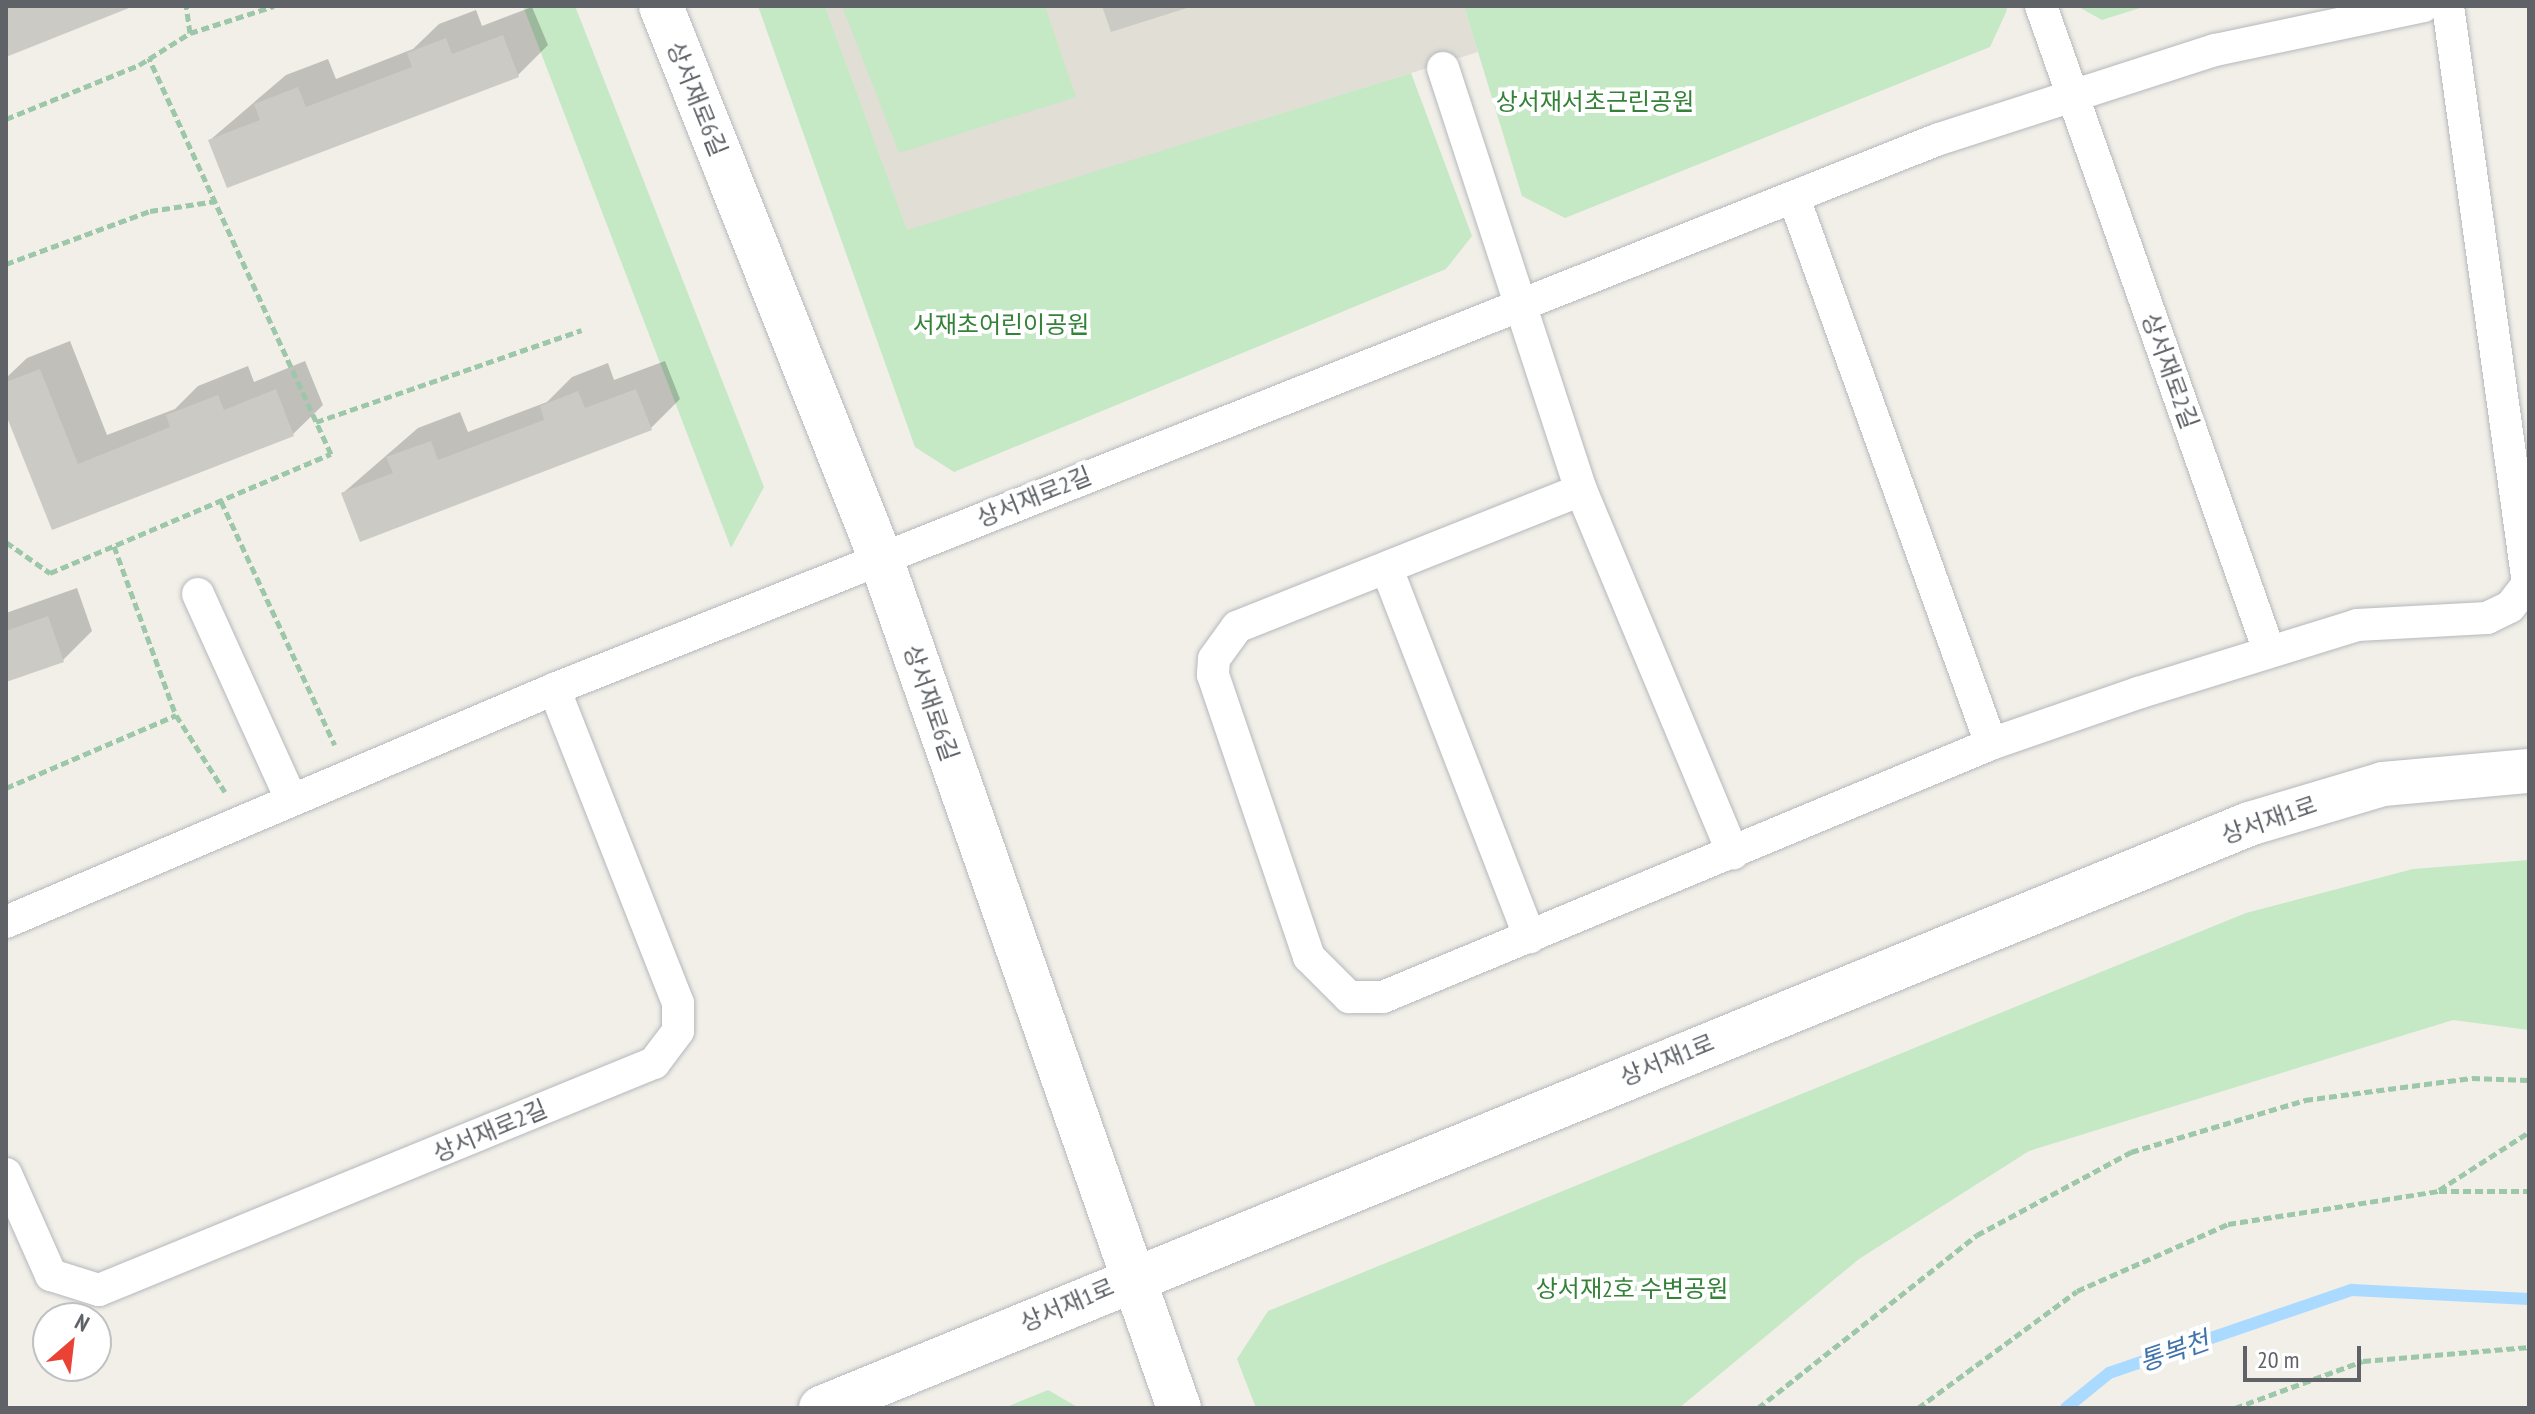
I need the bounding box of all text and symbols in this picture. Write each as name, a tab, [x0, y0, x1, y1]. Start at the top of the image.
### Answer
street label: 상서재로6길	[661, 37, 733, 161]
park label: 상서재서초근린공원	[1496, 88, 1694, 116]
street label: 상서재로2길	[2136, 309, 2204, 433]
park label: 서재초어린이공원	[913, 311, 1089, 339]
street label: 상서재로2길	[972, 461, 1096, 533]
street label: 상서재로6길	[898, 641, 964, 765]
street label: 상서재1로	[2217, 790, 2321, 850]
street label: 상서재1로	[1616, 1028, 1718, 1092]
street label: 상서재로2길	[429, 1094, 551, 1168]
street label: 상서재1로	[1016, 1272, 1118, 1338]
park label: 상서재2호 수변공원	[1536, 1275, 1728, 1303]
north arrow	[32, 1302, 112, 1382]
text: N	[70, 1307, 94, 1338]
water label: 통복천	[2135, 1325, 2213, 1377]
scale bar	[2247, 1330, 2365, 1380]
text: 20 m	[2257, 1344, 2299, 1375]

